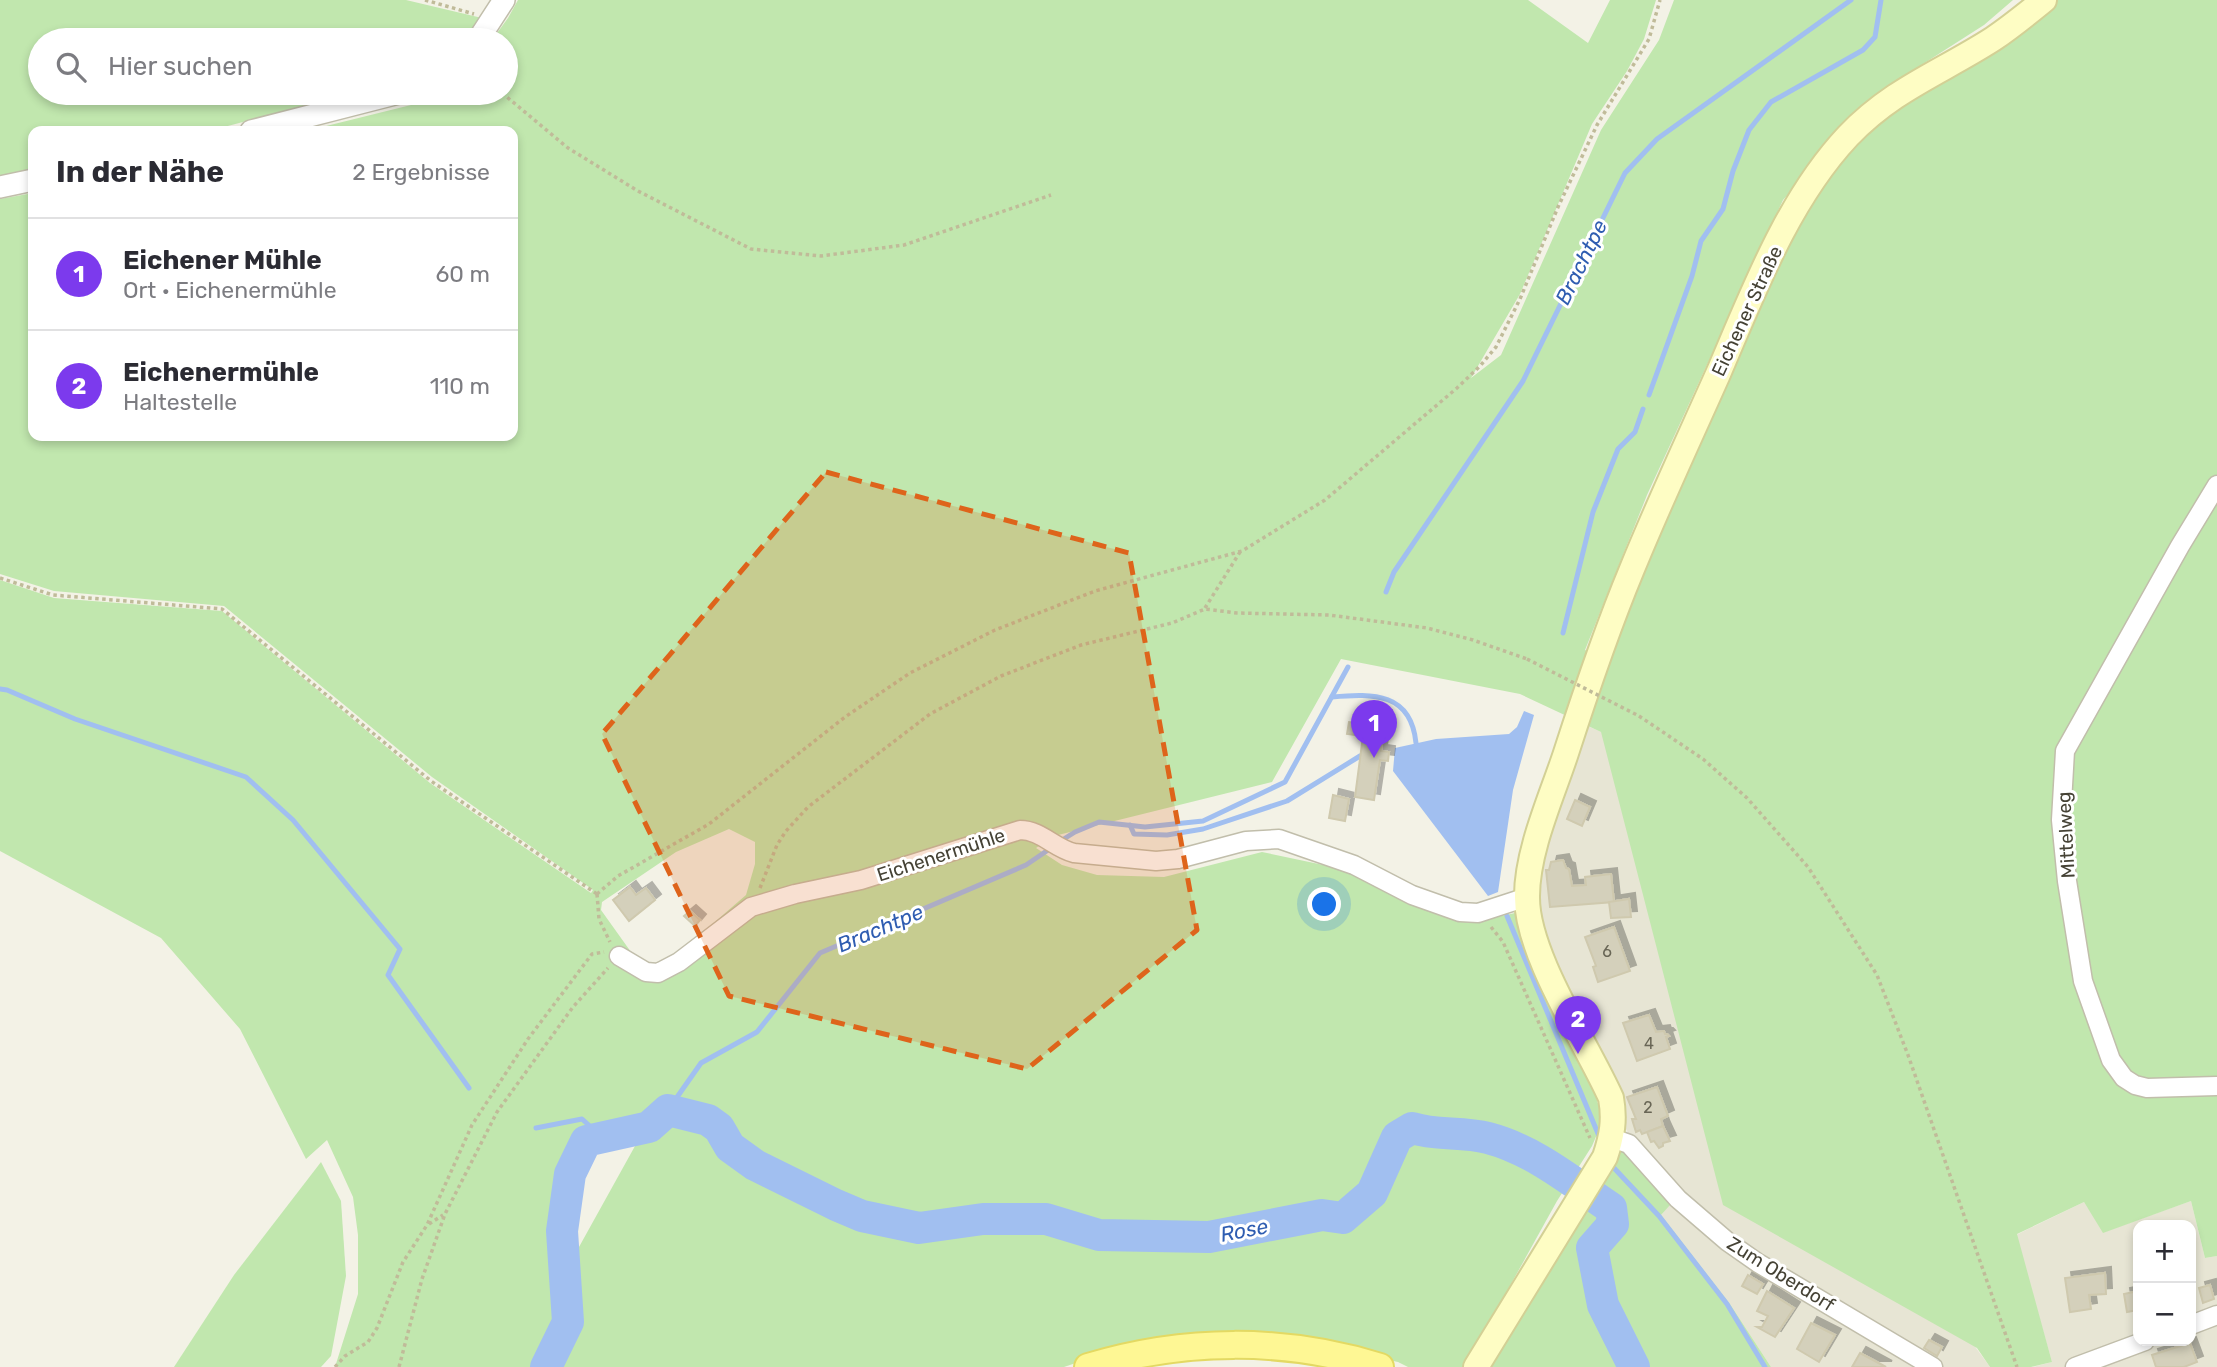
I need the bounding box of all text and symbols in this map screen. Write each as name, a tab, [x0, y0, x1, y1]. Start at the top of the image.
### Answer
search box	[28, 28, 518, 105]
icon: search	[52, 48, 90, 86]
text: Hier suchen	[108, 51, 253, 82]
text: In der Nähe	[56, 154, 224, 190]
text: 2 Ergebnisse	[352, 158, 490, 186]
water label: Brachtpe	[1550, 215, 1612, 308]
street label: Eichener Straße	[1707, 242, 1787, 380]
text: Eichener Mühle	[123, 245, 322, 276]
text: 1	[73, 260, 85, 288]
text: 60 m	[435, 260, 490, 288]
text: Ort · Eichenermühle	[123, 276, 337, 304]
text: Eichenermühle	[123, 357, 319, 388]
text: 2	[72, 372, 86, 400]
text: 110 m	[430, 372, 490, 400]
text: Haltestelle	[123, 388, 237, 416]
pin: 1	[1351, 700, 1397, 758]
street label: Mittelweg	[2052, 791, 2080, 879]
street label: Eichenermühle	[874, 823, 1008, 887]
your location	[1307, 887, 1341, 921]
water label: Brachtpe	[833, 899, 927, 957]
house number: 6	[1602, 942, 1612, 961]
pin: 2	[1555, 996, 1601, 1054]
house number: 4	[1644, 1034, 1654, 1053]
house number: 2	[1643, 1098, 1653, 1117]
water label: Rose	[1218, 1213, 1270, 1247]
map controls	[2133, 1220, 2196, 1346]
button: +	[2133, 1220, 2196, 1283]
street label: Zum Oberdorf	[1723, 1232, 1840, 1317]
button: −	[2133, 1283, 2196, 1346]

